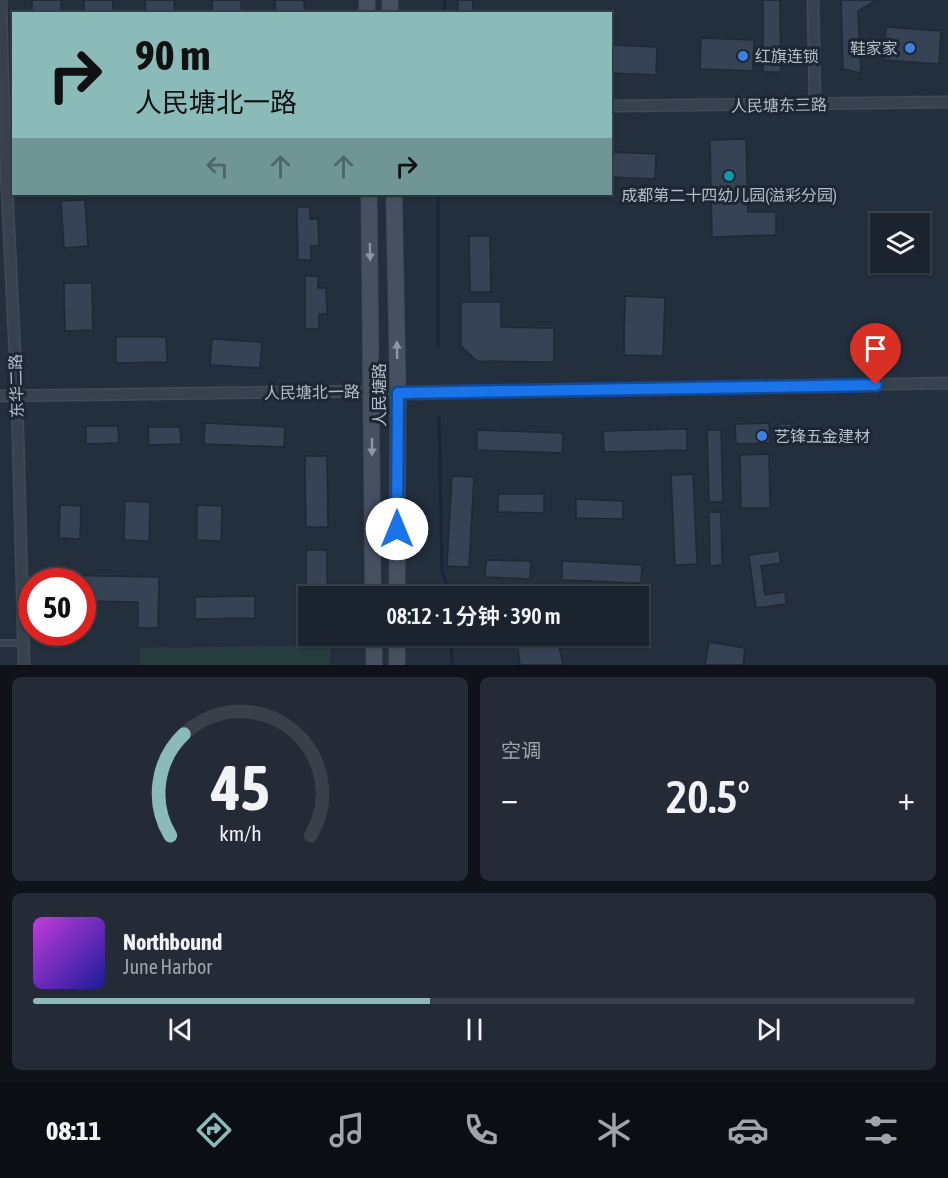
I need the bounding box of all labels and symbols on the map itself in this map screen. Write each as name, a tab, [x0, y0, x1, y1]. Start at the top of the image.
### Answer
place label: 鞋家家	[850, 39, 898, 57]
marker: 鞋家家	[903, 41, 917, 55]
place label: 红旗连锁	[755, 47, 819, 65]
marker: 红旗连锁	[736, 49, 750, 63]
street label: 人民塘东三路	[731, 95, 827, 115]
marker: 成都第二十四幼儿园(溢彩分园)	[722, 169, 736, 183]
place label: 成都第二十四幼儿园(溢彩分园)	[621, 186, 837, 205]
one-way arrow	[365, 242, 375, 261]
pin	[850, 323, 901, 385]
one-way arrow	[392, 340, 402, 359]
street label: 东华二路	[6, 354, 26, 418]
street label: 人民塘路	[370, 363, 388, 427]
street label: 人民塘北一路	[264, 382, 360, 402]
place label: 艺锋五金建材	[774, 427, 870, 445]
marker: 艺锋五金建材	[755, 429, 769, 443]
one-way arrow	[367, 437, 377, 456]
position arrow	[365, 497, 429, 561]
speed limit sign: 50	[18, 568, 96, 646]

